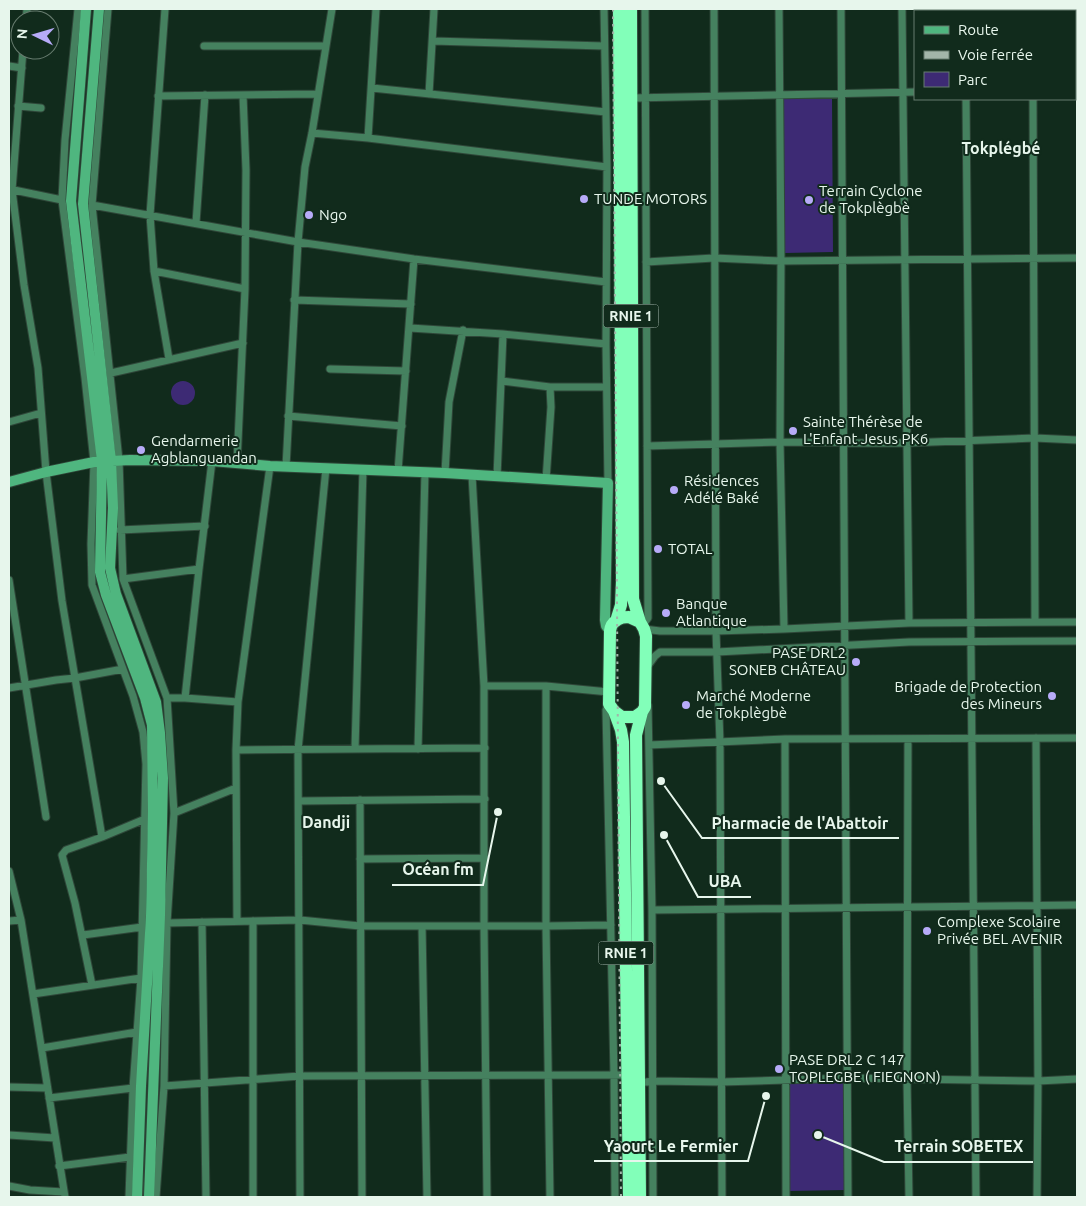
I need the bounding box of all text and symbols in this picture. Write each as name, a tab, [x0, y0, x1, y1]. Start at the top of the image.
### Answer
north arrow	[10, 10, 60, 60]
legend	[914, 10, 1076, 100]
text: Route	[958, 21, 999, 38]
text: N	[14, 28, 30, 40]
text: Voie ferrée	[958, 46, 1033, 63]
text: Parc	[958, 71, 987, 88]
district label: Tokplégbé	[962, 139, 1041, 157]
place label: Terrain Cyclone de Tokplègbè	[819, 182, 923, 216]
place label: TUNDE MOTORS	[594, 190, 707, 207]
marker: TUNDE MOTORS	[578, 193, 590, 205]
marker: Terrain Cyclone de Tokplègbè	[803, 194, 815, 206]
place label: Ngo	[319, 206, 347, 223]
marker: Ngo	[303, 209, 315, 221]
road number: RNIE 1	[604, 304, 658, 328]
place label: Sainte Thérèse de L'Enfant Jesus PK6	[803, 413, 928, 447]
marker: Sainte Thérèse de L'Enfant Jesus PK6	[787, 425, 799, 437]
place label: Gendarmerie Agblanguandan	[151, 432, 257, 466]
marker: Gendarmerie Agblanguandan	[135, 444, 147, 456]
place label: Résidences Adélé Baké	[684, 472, 759, 506]
marker: Résidences Adélé Baké	[668, 484, 680, 496]
place label: TOTAL	[668, 540, 713, 557]
marker: TOTAL	[652, 543, 664, 555]
place label: Banque Atlantique	[676, 595, 747, 629]
marker: Banque Atlantique	[660, 607, 672, 619]
place label: PASE DRL2 SONEB CHÂTEAU	[729, 644, 846, 678]
marker: PASE DRL2 SONEB CHÂTEAU	[850, 656, 862, 668]
place label: Brigade de Protection des Mineurs	[894, 678, 1042, 712]
place label: Marché Moderne de Tokplègbè	[696, 687, 811, 721]
marker: Brigade de Protection des Mineurs	[1046, 690, 1058, 702]
marker: Marché Moderne de Tokplègbè	[680, 699, 692, 711]
callout: Pharmacie de l'Abattoir	[702, 807, 899, 838]
district label: Dandji	[302, 813, 350, 831]
text: Pharmacie de l'Abattoir	[712, 814, 889, 832]
callout: Océan fm	[392, 854, 483, 885]
text: Océan fm	[402, 860, 474, 878]
callout: UBA	[698, 866, 751, 897]
text: UBA	[709, 872, 742, 890]
place label: Complexe Scolaire Privée BEL AVENIR	[937, 913, 1062, 947]
marker: Complexe Scolaire Privée BEL AVENIR	[921, 925, 933, 937]
road number: RNIE 1	[598, 941, 654, 964]
place label: PASE DRL2 C 147 TOPLEGBE ( FIEGNON)	[789, 1051, 941, 1085]
marker: PASE DRL2 C 147 TOPLEGBE ( FIEGNON)	[773, 1063, 785, 1075]
callout: Yaourt Le Fermier	[594, 1130, 748, 1161]
callout: Terrain SOBETEX	[884, 1131, 1033, 1162]
text: Yaourt Le Fermier	[604, 1137, 739, 1155]
text: Terrain SOBETEX	[895, 1137, 1024, 1155]

